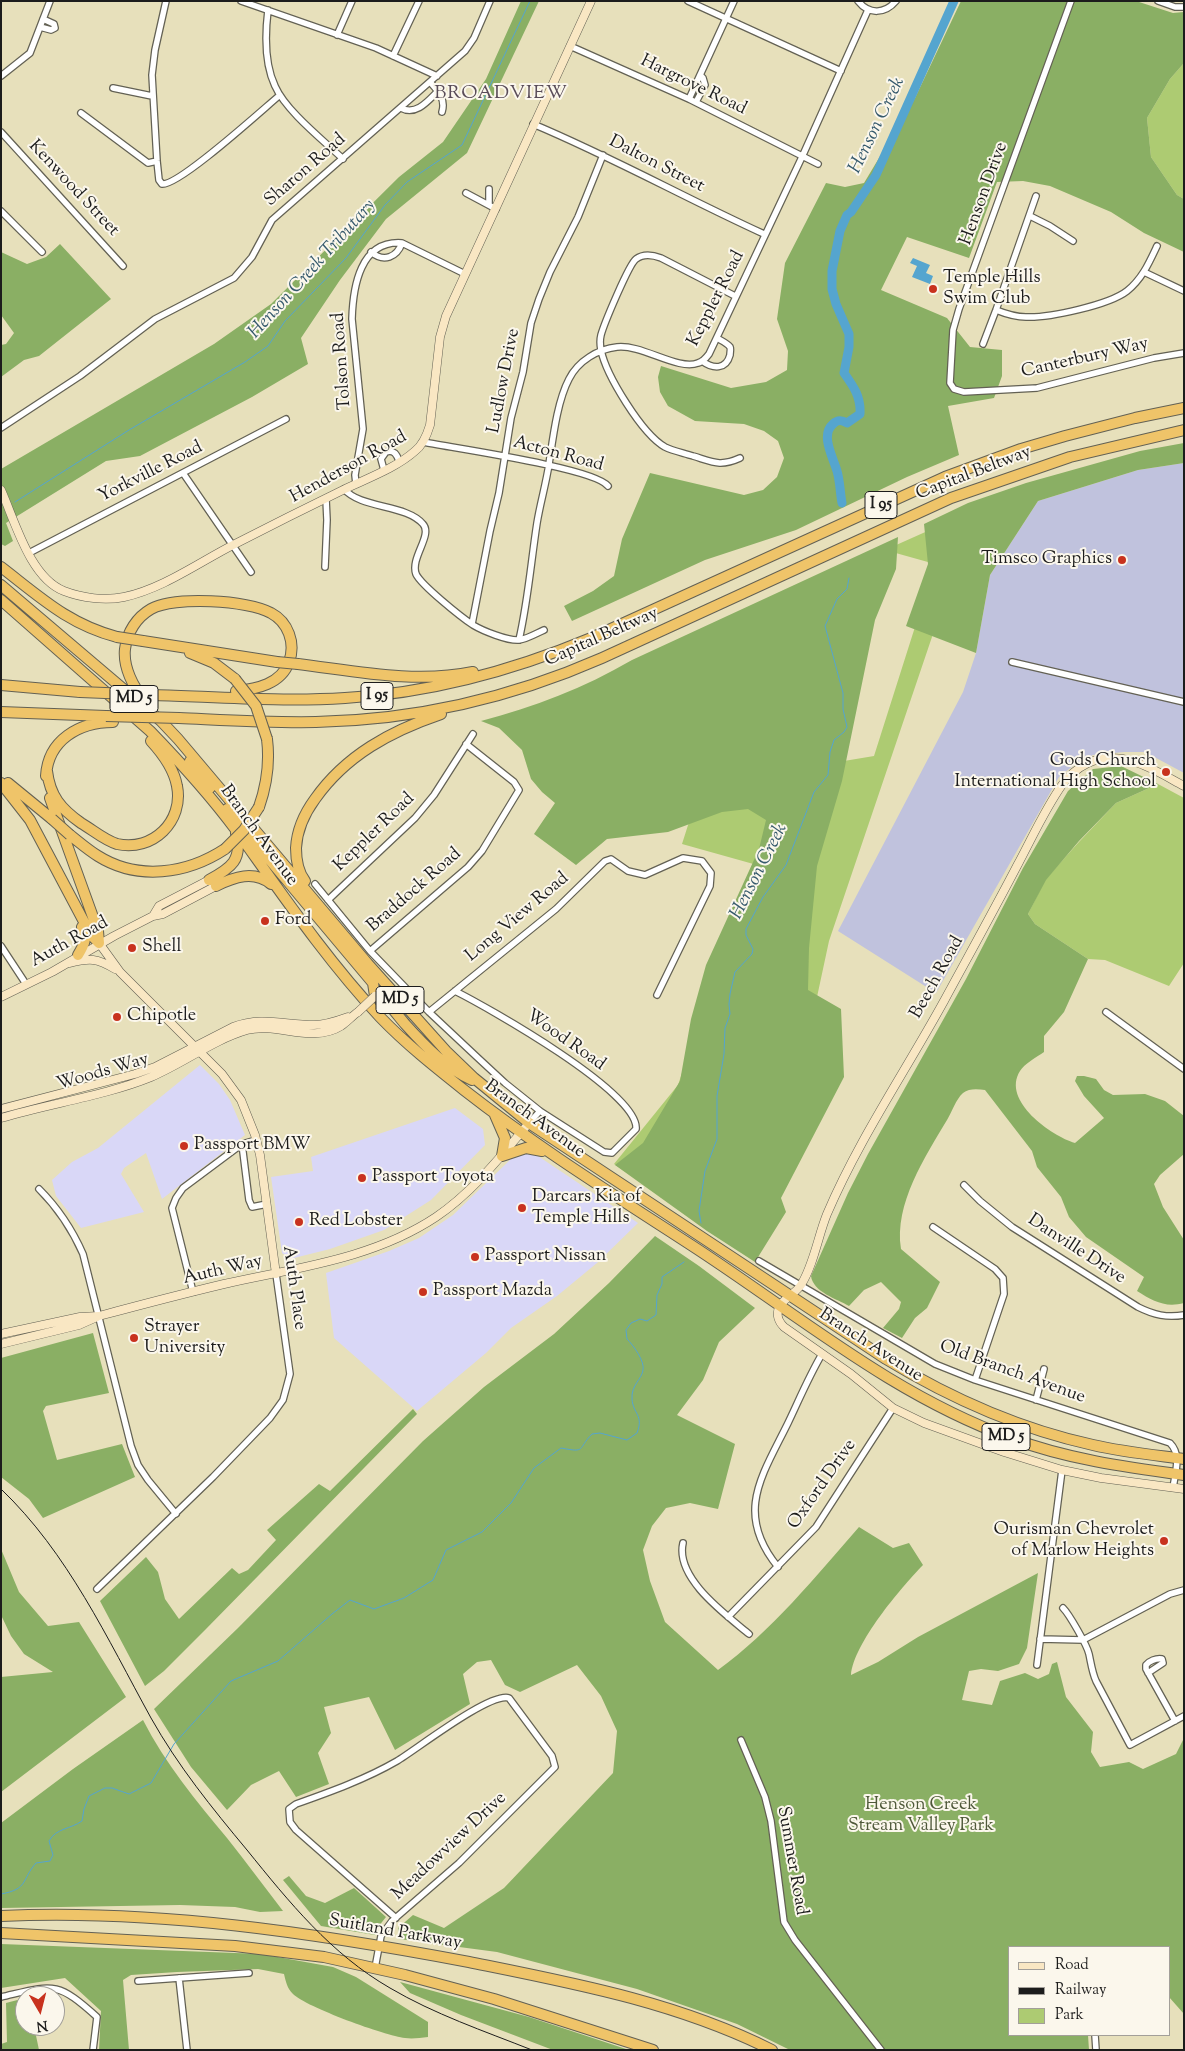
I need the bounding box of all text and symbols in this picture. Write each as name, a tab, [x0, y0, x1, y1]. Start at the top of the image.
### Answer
street label: Hargrove Road	[636, 51, 750, 121]
water label: Henson Creek	[845, 74, 911, 178]
district label: BROADVIEW	[433, 84, 569, 106]
street label: Sharon Road	[261, 130, 351, 212]
street label: Dalton Street	[605, 132, 707, 198]
street label: Kenwood Street	[23, 136, 123, 242]
street label: Henson Drive	[956, 140, 1014, 248]
water label: Henson Creek Tributary	[244, 196, 382, 344]
street label: Keppler Road	[684, 248, 750, 350]
place label: Temple Hills Swim Club	[943, 268, 1041, 310]
marker: Temple Hills Swim Club	[927, 283, 939, 295]
street label: Tolson Road	[329, 312, 357, 410]
street label: Ludlow Drive	[484, 327, 526, 435]
street label: Canterbury Way	[1019, 334, 1151, 384]
street label: Henderson Road	[287, 427, 411, 509]
street label: Acton Road	[510, 433, 606, 477]
street label: Yorkville Road	[95, 437, 207, 509]
street label: Capital Beltway	[913, 442, 1035, 506]
road number: I 95	[865, 492, 897, 518]
place label: Timsco Graphics	[981, 549, 1112, 571]
marker: Timsco Graphics	[1116, 554, 1128, 566]
street label: Capital Beltway	[542, 603, 662, 673]
road number: I 95	[361, 682, 393, 709]
road number: MD 5	[110, 686, 158, 712]
place label: Gods Church International High School	[955, 751, 1156, 794]
marker: Gods Church International High School	[1160, 766, 1172, 778]
street label: Branch Avenue	[214, 781, 302, 891]
street label: Keppler Road	[330, 789, 420, 877]
water label: Henson Creek	[726, 820, 794, 924]
street label: Braddock Road	[363, 844, 467, 938]
street label: Long View Road	[462, 869, 574, 967]
place label: Ford	[275, 910, 311, 932]
street label: Auth Road	[27, 913, 113, 973]
marker: Ford	[259, 915, 271, 927]
street label: Beech Road	[906, 933, 970, 1023]
place label: Shell	[142, 937, 181, 959]
marker: Shell	[126, 942, 138, 954]
road number: MD 5	[376, 986, 424, 1014]
place label: Chipotle	[127, 1006, 196, 1028]
street label: Wood Road	[521, 1006, 609, 1076]
marker: Chipotle	[111, 1011, 123, 1023]
street label: Woods Way	[54, 1050, 152, 1096]
street label: Branch Avenue	[479, 1076, 589, 1164]
place label: Passport BMW	[194, 1135, 311, 1157]
marker: Passport BMW	[178, 1140, 190, 1152]
place label: Passport Toyota	[372, 1167, 494, 1189]
marker: Passport Toyota	[356, 1172, 368, 1184]
place label: Darcars Kia of Temple Hills	[532, 1187, 641, 1230]
marker: Darcars Kia of Temple Hills	[516, 1202, 528, 1214]
street label: Danville Drive	[1023, 1210, 1129, 1290]
place label: Red Lobster	[309, 1211, 403, 1233]
marker: Red Lobster	[293, 1216, 305, 1228]
street label: Auth Place	[276, 1245, 310, 1331]
place label: Passport Nissan	[485, 1246, 606, 1268]
street label: Auth Way	[181, 1251, 265, 1291]
marker: Passport Nissan	[469, 1251, 481, 1263]
place label: Passport Mazda	[433, 1281, 552, 1303]
marker: Passport Mazda	[417, 1286, 429, 1298]
street label: Branch Avenue	[814, 1304, 926, 1388]
place label: Strayer University	[144, 1317, 226, 1360]
marker: Strayer University	[128, 1332, 140, 1344]
street label: Old Branch Avenue	[936, 1337, 1088, 1409]
road number: MD 5	[982, 1424, 1030, 1450]
street label: Oxford Drive	[784, 1436, 862, 1534]
place label: Ourisman Chevrolet of Marlow Heights	[993, 1520, 1154, 1562]
marker: Ourisman Chevrolet of Marlow Heights	[1158, 1535, 1170, 1547]
street label: Meadowview Drive	[388, 1788, 512, 1906]
park label: Henson Creek Stream Valley Park	[848, 1795, 994, 1838]
street label: Summer Road	[771, 1805, 811, 1917]
street label: Suitland Parkway	[327, 1911, 463, 1955]
legend	[1008, 1946, 1170, 2036]
text: Road	[1055, 1955, 1089, 1976]
text: Railway	[1055, 1980, 1106, 2001]
north arrow	[15, 1986, 65, 2036]
text: Park	[1055, 2005, 1084, 2026]
text: N	[35, 2014, 49, 2036]

